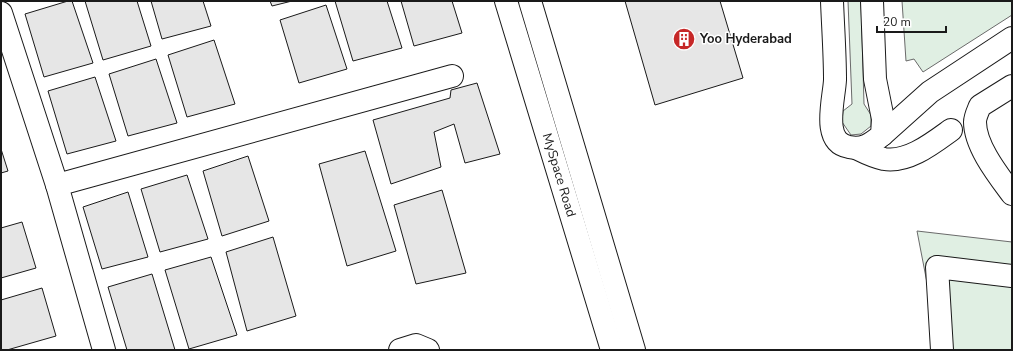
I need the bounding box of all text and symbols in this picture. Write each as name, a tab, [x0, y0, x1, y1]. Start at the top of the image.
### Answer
scale bar	[877, 8, 946, 34]
text: 20 m	[883, 14, 911, 30]
building icon: Yoo Hyderabad	[671, 26, 697, 52]
place label: Yoo Hyderabad	[699, 30, 792, 48]
street label: MySpace Road	[538, 131, 580, 219]

